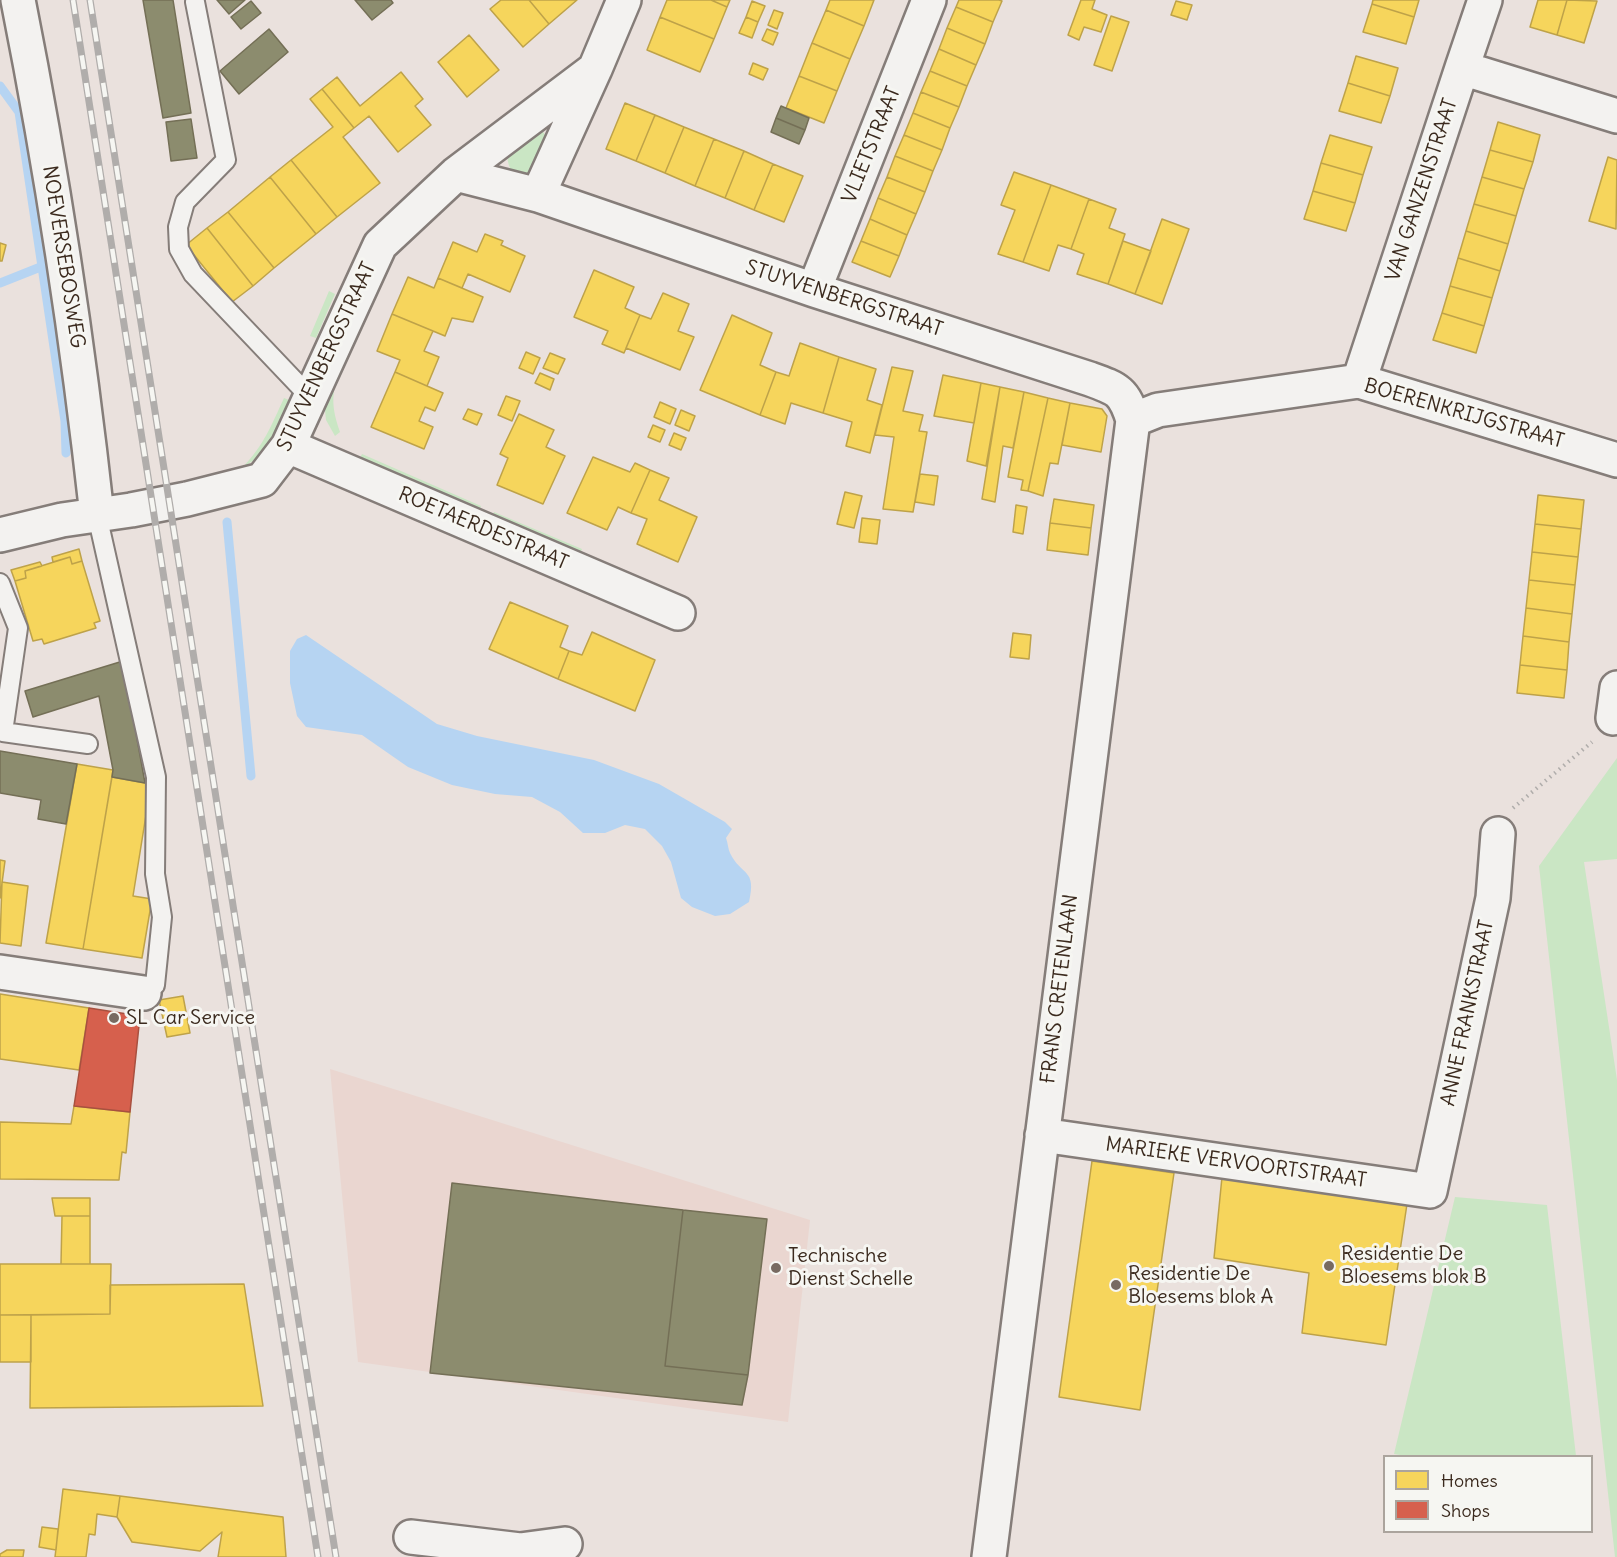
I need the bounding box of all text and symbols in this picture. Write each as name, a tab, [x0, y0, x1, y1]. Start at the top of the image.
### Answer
street label: VLIETSTRAAT	[838, 83, 906, 207]
street label: VAN GANZENSTRAAT	[1381, 96, 1463, 284]
street label: NOEVERSEBOSWEG	[37, 164, 89, 350]
street label: STUYVENBERGSTRAAT	[742, 256, 946, 342]
street label: STUYVENBERGSTRAAT	[273, 259, 381, 455]
street label: BOERENKRIJGSTRAAT	[1361, 374, 1567, 454]
street label: ROETAERDESTRAAT	[394, 482, 572, 576]
street label: FRANS CRETENLAAN	[1036, 893, 1084, 1085]
street label: ANNE FRANKSTRAAT	[1437, 918, 1499, 1108]
place label: SL Car Service	[126, 1006, 255, 1030]
marker: SL Car Service	[107, 1011, 121, 1025]
street label: MARIEKE VERVOORTSTRAAT	[1104, 1133, 1368, 1193]
place label: Residentie De Bloesems blok B	[1341, 1242, 1487, 1289]
place label: Technische Dienst Schelle	[788, 1244, 913, 1291]
marker: Residentie De Bloesems blok B	[1322, 1259, 1336, 1273]
marker: Technische Dienst Schelle	[769, 1261, 783, 1275]
place label: Residentie De Bloesems blok A	[1128, 1262, 1273, 1309]
marker: Residentie De Bloesems blok A	[1109, 1278, 1123, 1292]
legend	[1383, 1455, 1593, 1533]
text: Homes	[1441, 1469, 1498, 1492]
text: Shops	[1441, 1499, 1490, 1522]

